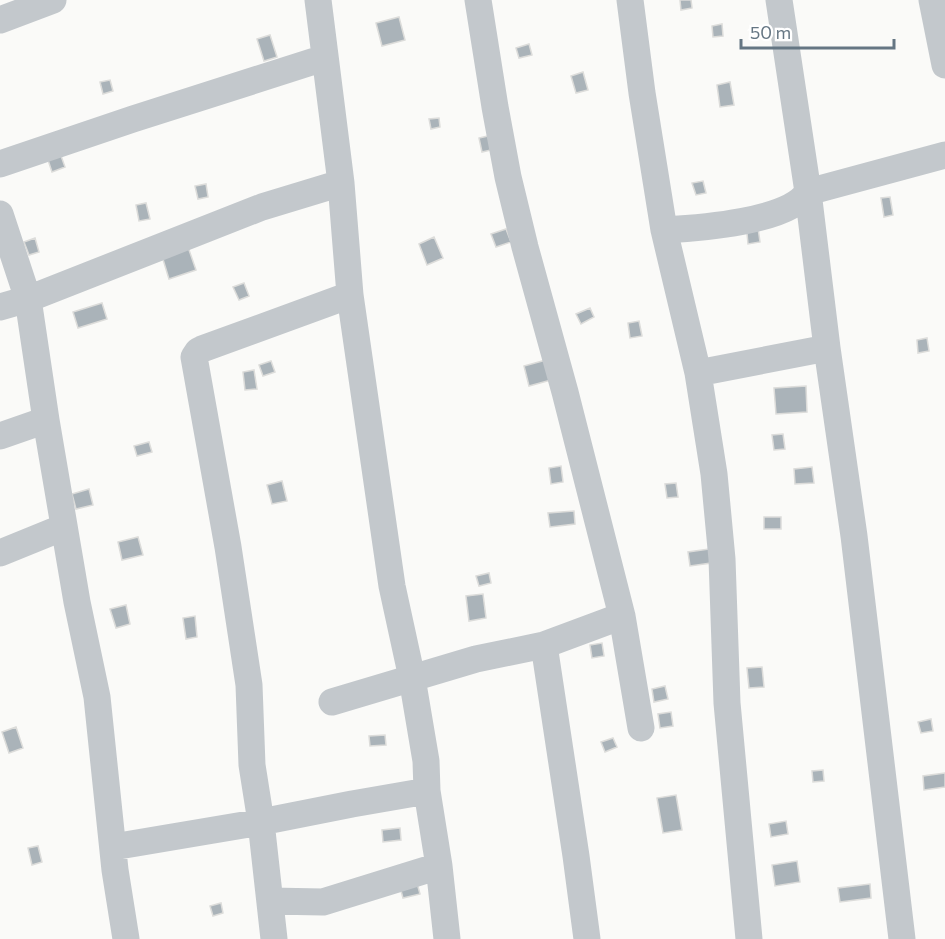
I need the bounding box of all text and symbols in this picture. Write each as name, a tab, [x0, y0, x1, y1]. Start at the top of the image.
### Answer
scale bar	[741, 12, 894, 50]
text: 50 m	[750, 21, 791, 43]

